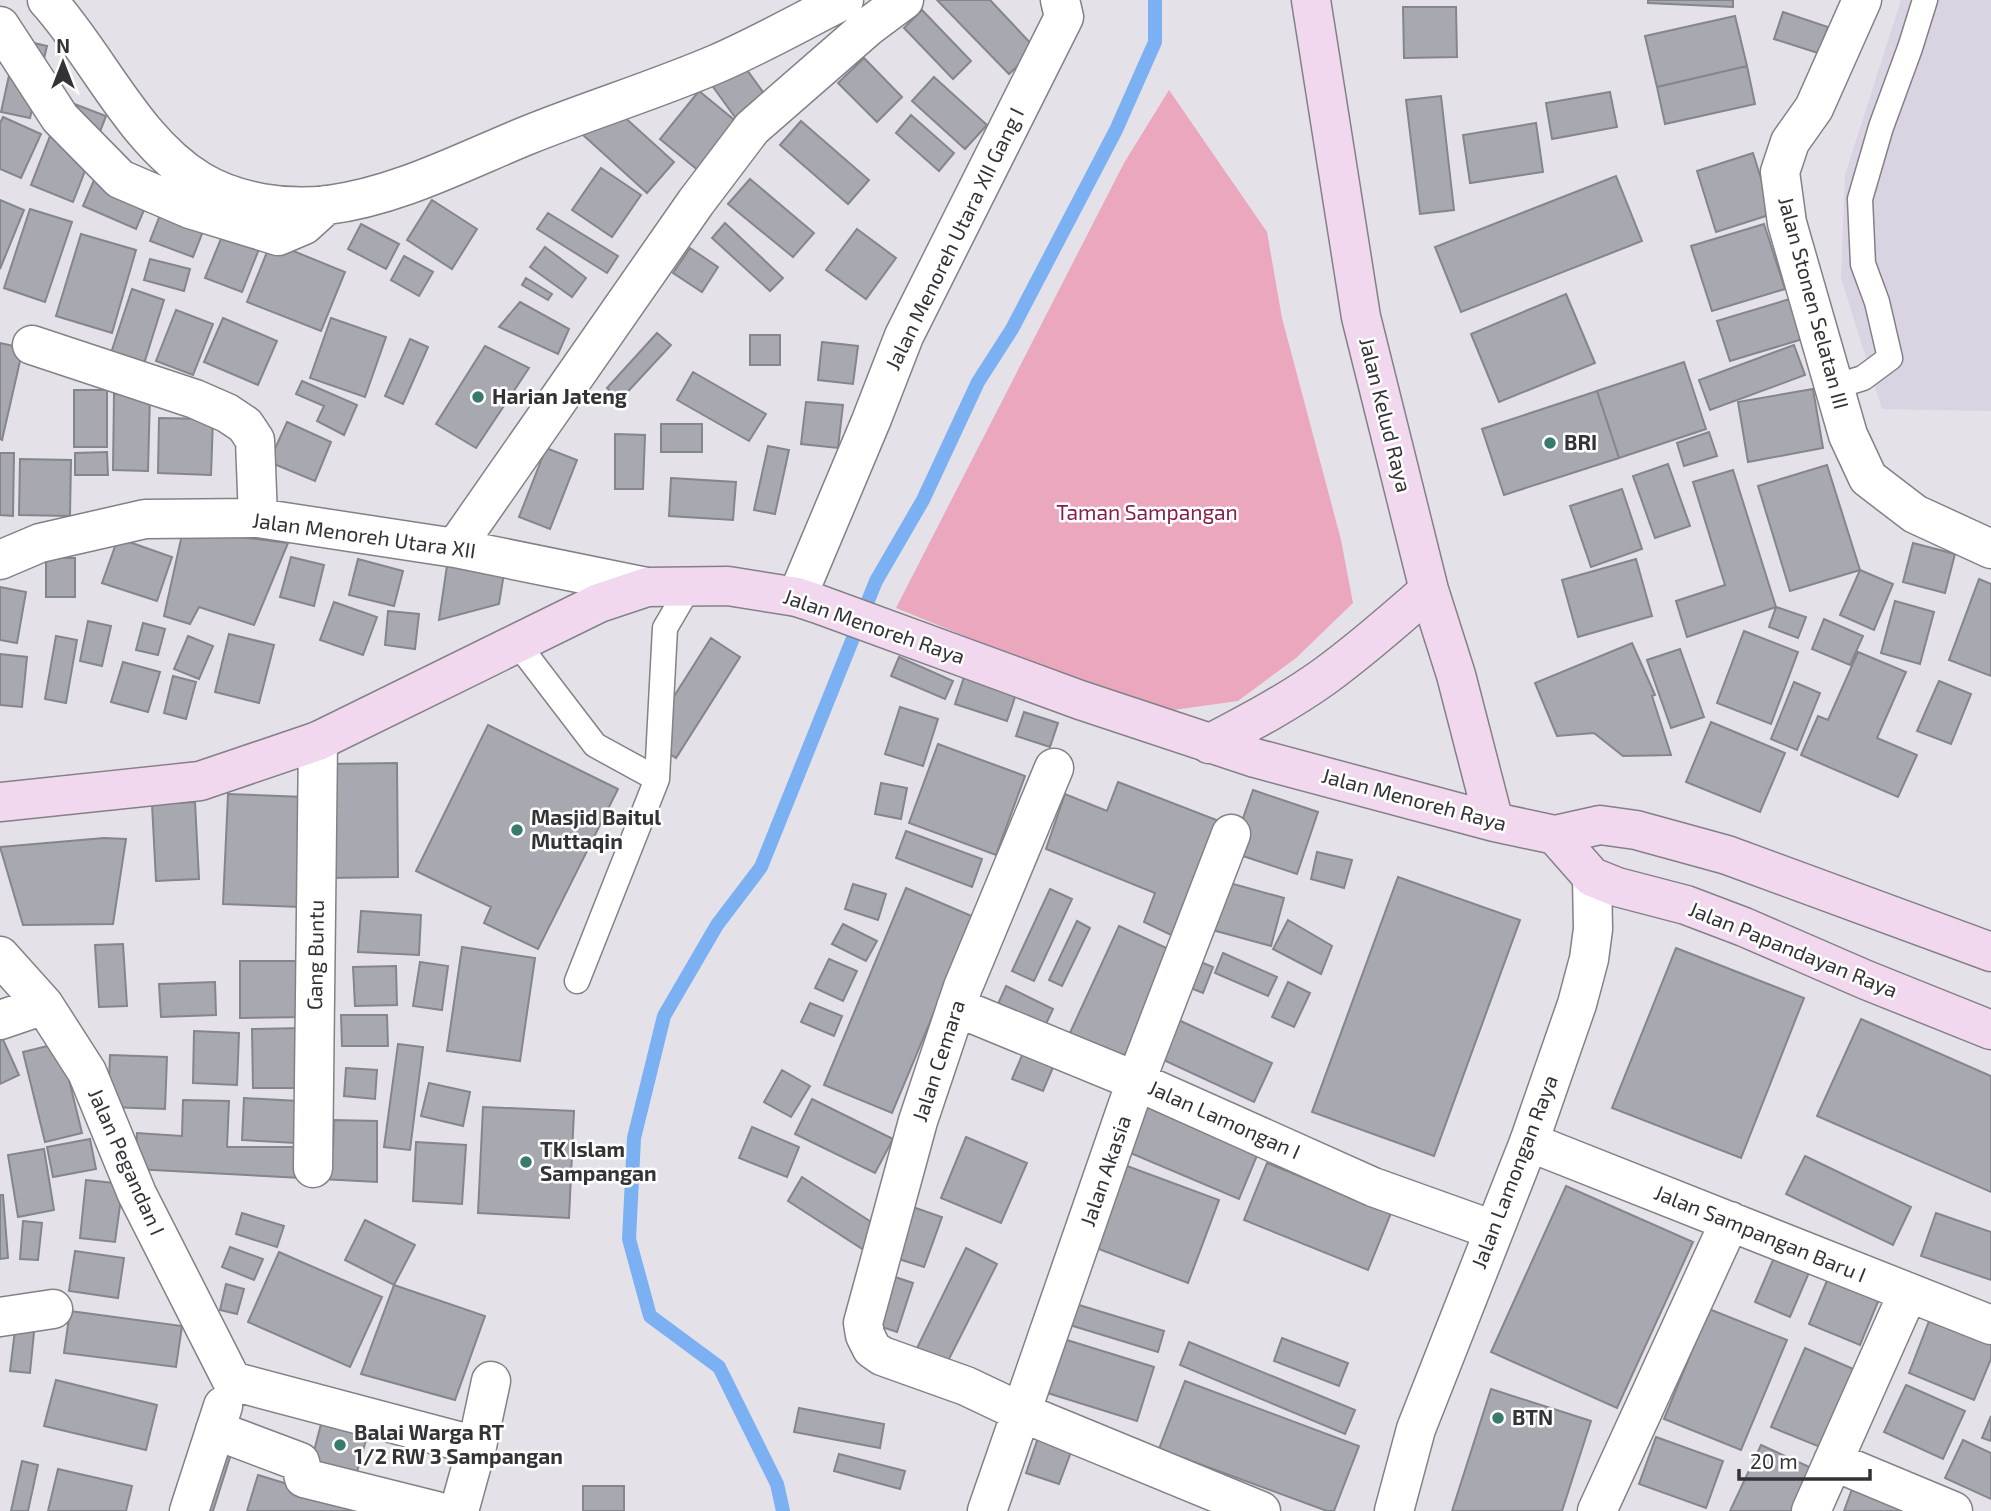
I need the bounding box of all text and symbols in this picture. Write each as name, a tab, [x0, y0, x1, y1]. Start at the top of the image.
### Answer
north arrow	[28, 28, 98, 98]
text: N	[56, 34, 70, 57]
street label: Jalan Menoreh Utara XII Gang I	[879, 103, 1028, 374]
street label: Jalan Stonen Selatan III	[1774, 194, 1855, 412]
street label: Jalan Kelud Raya	[1355, 335, 1418, 495]
place label: Harian Jateng	[492, 383, 627, 408]
marker: Harian Jateng	[470, 389, 486, 405]
place label: BRI	[1564, 429, 1597, 454]
marker: BRI	[1542, 435, 1558, 451]
park label: Taman Sampangan	[1056, 499, 1238, 524]
street label: Jalan Menoreh Utara XII	[251, 506, 478, 563]
street label: Jalan Menoreh Raya	[780, 583, 969, 668]
street label: Jalan Menoreh Raya	[1319, 762, 1510, 835]
place label: Masjid Baitul Muttaqin	[531, 804, 661, 853]
marker: Masjid Baitul Muttaqin	[509, 822, 525, 838]
street label: Jalan Papandayan Raya	[1685, 895, 1902, 1002]
street label: Gang Buntu	[301, 900, 328, 1010]
street label: Jalan Cemara	[906, 997, 969, 1125]
street label: Jalan Lamongan Raya	[1465, 1071, 1562, 1272]
street label: Jalan Lamongan I	[1145, 1074, 1304, 1163]
street label: Jalan Pegandan I	[84, 1084, 171, 1239]
street label: Jalan Akasia	[1074, 1112, 1135, 1229]
place label: TK Islam Sampangan	[540, 1136, 657, 1185]
marker: TK Islam Sampangan	[518, 1154, 534, 1170]
street label: Jalan Sampangan Baru I	[1651, 1179, 1870, 1287]
place label: BTN	[1512, 1404, 1553, 1429]
marker: BTN	[1490, 1410, 1506, 1426]
place label: Balai Warga RT 1/2 RW 3 Sampangan	[354, 1419, 563, 1468]
marker: Balai Warga RT 1/2 RW 3 Sampangan	[332, 1437, 348, 1453]
scale bar	[1739, 1438, 1870, 1482]
text: 20 m	[1750, 1448, 1798, 1473]

